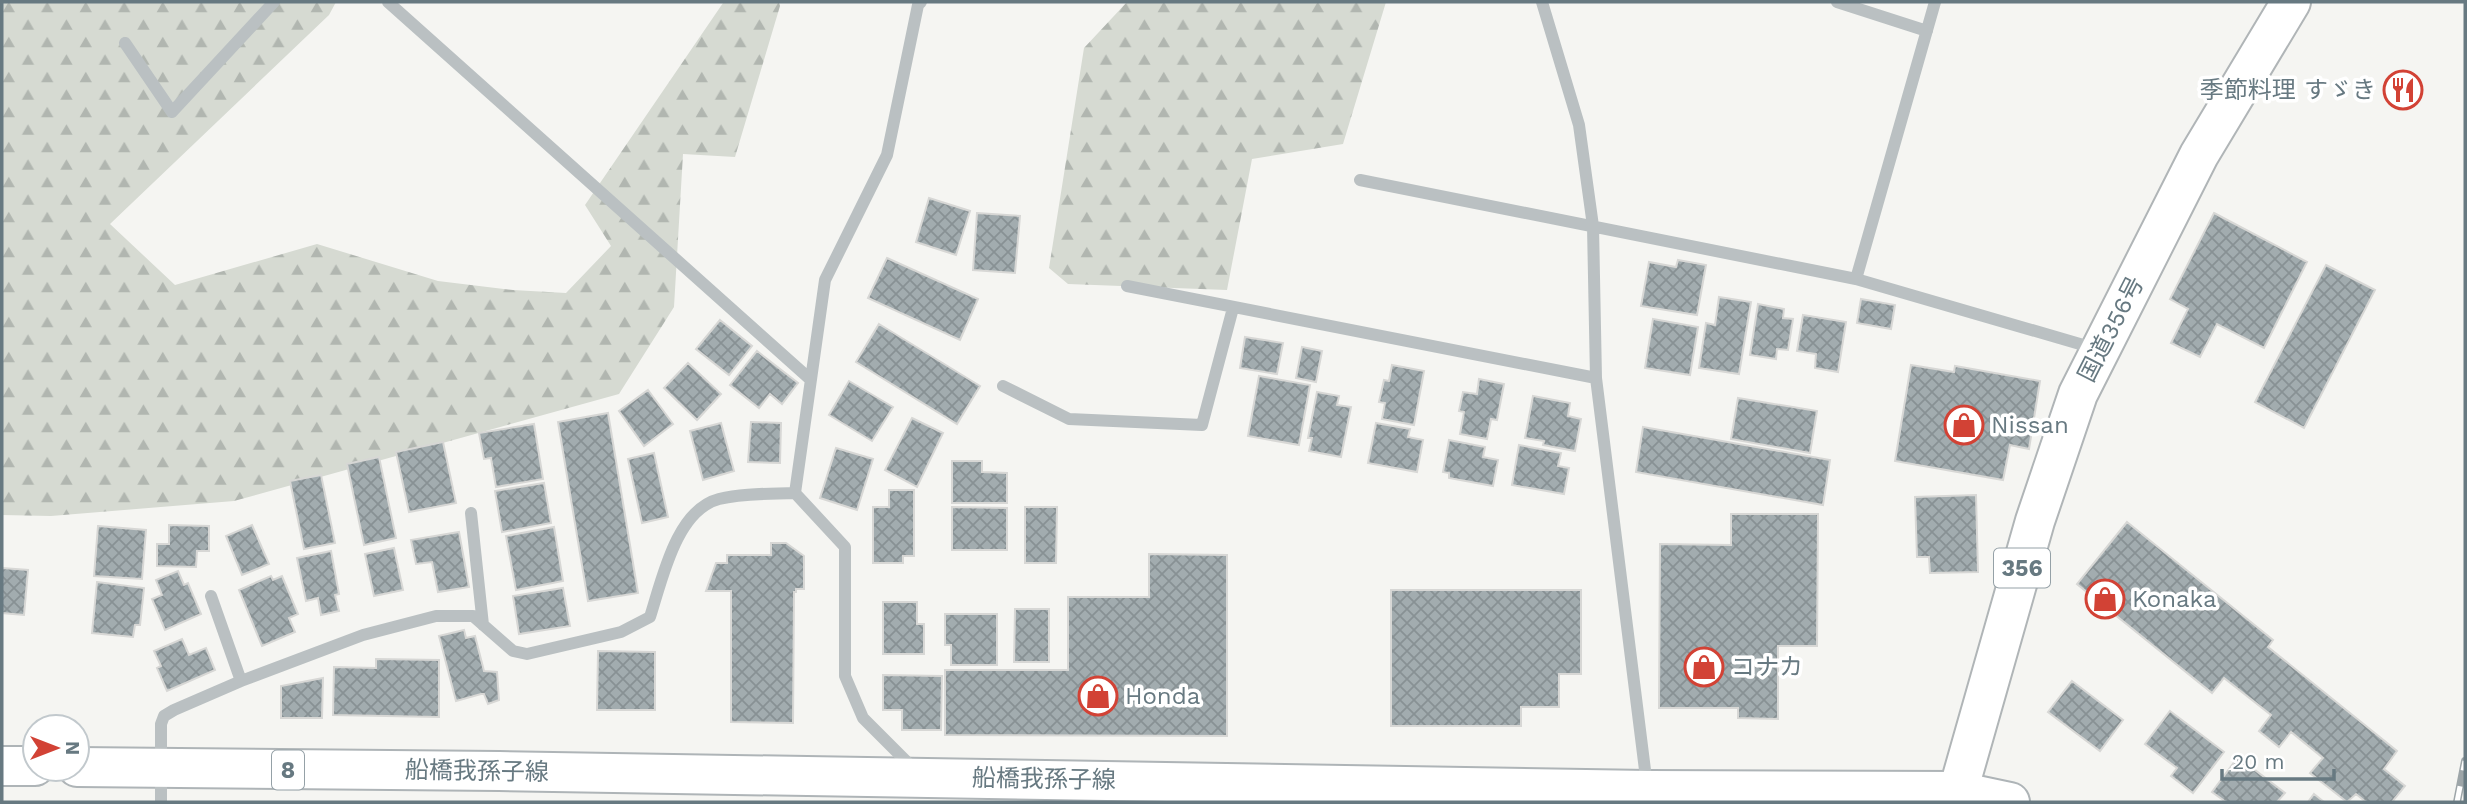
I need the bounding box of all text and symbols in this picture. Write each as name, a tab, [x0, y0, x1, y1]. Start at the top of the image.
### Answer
restaurant icon: 季節料理 すゞき	[2382, 69, 2424, 111]
place label: 季節料理 すゞき	[2200, 76, 2376, 104]
street label: 国道356号	[2073, 272, 2149, 386]
shop icon: Nissan	[1943, 404, 1985, 446]
place label: Nissan	[1991, 411, 2069, 439]
road number: 356	[1994, 548, 2050, 588]
shop icon: Konaka	[2084, 578, 2126, 620]
place label: Konaka	[2132, 585, 2217, 613]
shop icon: コナカ	[1683, 646, 1725, 688]
place label: コナカ	[1731, 653, 1803, 681]
shop icon: Honda	[1077, 675, 1119, 717]
place label: Honda	[1125, 682, 1200, 710]
north arrow	[21, 713, 91, 783]
scale bar	[2222, 738, 2334, 782]
text: N	[61, 741, 84, 755]
text: 20 m	[2232, 749, 2284, 774]
road number: 8	[272, 750, 304, 790]
street label: 船橋我孫子線	[405, 756, 549, 786]
street label: 船橋我孫子線	[972, 764, 1116, 794]

